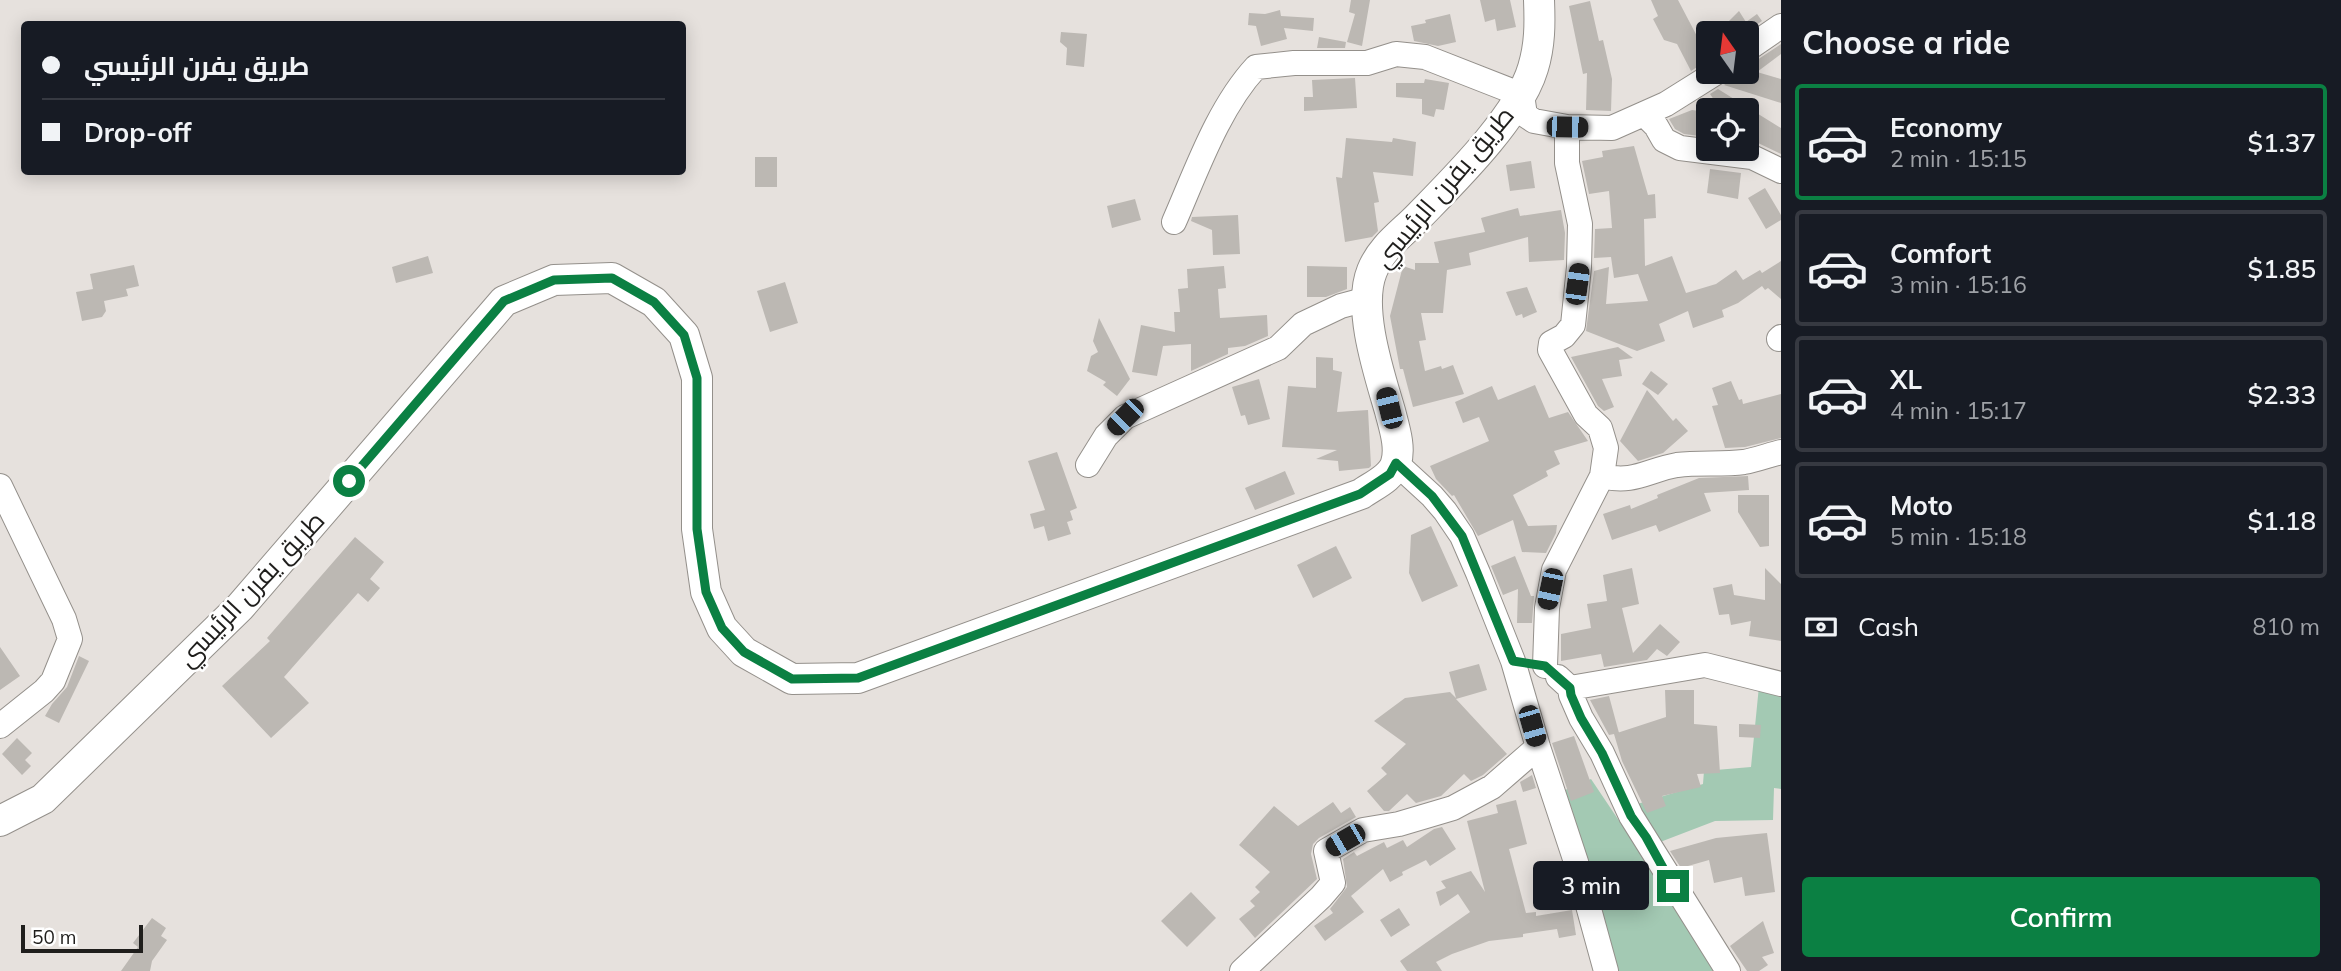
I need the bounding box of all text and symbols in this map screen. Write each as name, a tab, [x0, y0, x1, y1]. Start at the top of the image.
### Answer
north arrow	[1696, 21, 1759, 84]
map controls	[1696, 21, 1759, 161]
text: Choose a ride	[1802, 22, 2010, 62]
text: طريق يفرن الرئيسي	[84, 49, 310, 82]
button: locate	[1696, 98, 1759, 161]
street label: طريق يفرن الرئيسي	[1366, 99, 1523, 276]
icon: car	[1806, 111, 1869, 174]
text: Economy	[1890, 111, 2002, 144]
text: Drop-off	[84, 116, 191, 149]
car	[1546, 116, 1589, 138]
text: $1.37	[2247, 126, 2316, 159]
text: 2 min · 15:15	[1890, 144, 2027, 173]
icon: car	[1806, 237, 1869, 300]
text: Comfort	[1890, 237, 1991, 270]
text: $1.85	[2247, 252, 2316, 285]
car	[1564, 262, 1591, 306]
text: 3 min · 15:16	[1890, 270, 2027, 299]
icon: car	[1806, 363, 1869, 426]
text: XL	[1890, 363, 1922, 396]
text: $2.33	[2247, 378, 2316, 411]
car	[1374, 385, 1405, 431]
car	[1103, 395, 1148, 439]
text: 4 min · 15:17	[1890, 396, 2027, 425]
route start	[333, 465, 365, 497]
icon: car	[1806, 489, 1869, 552]
text: Moto	[1890, 489, 1953, 522]
street label: طريق يفرن الرئيسي	[170, 504, 333, 675]
text: $1.18	[2247, 504, 2316, 537]
text: 5 min · 15:18	[1890, 522, 2027, 551]
car	[1536, 566, 1565, 612]
icon: cash	[1802, 608, 1840, 646]
text: Cash	[1858, 610, 1919, 643]
text: 810 m	[2252, 612, 2320, 641]
car	[1517, 703, 1548, 749]
car	[1322, 820, 1369, 860]
callout: 3 min	[1533, 862, 1648, 910]
route end	[1657, 870, 1689, 902]
text: 3 min	[1561, 871, 1621, 900]
button: Confirm	[1802, 877, 2320, 957]
scale bar	[21, 922, 144, 954]
text: 50 m	[32, 925, 76, 949]

